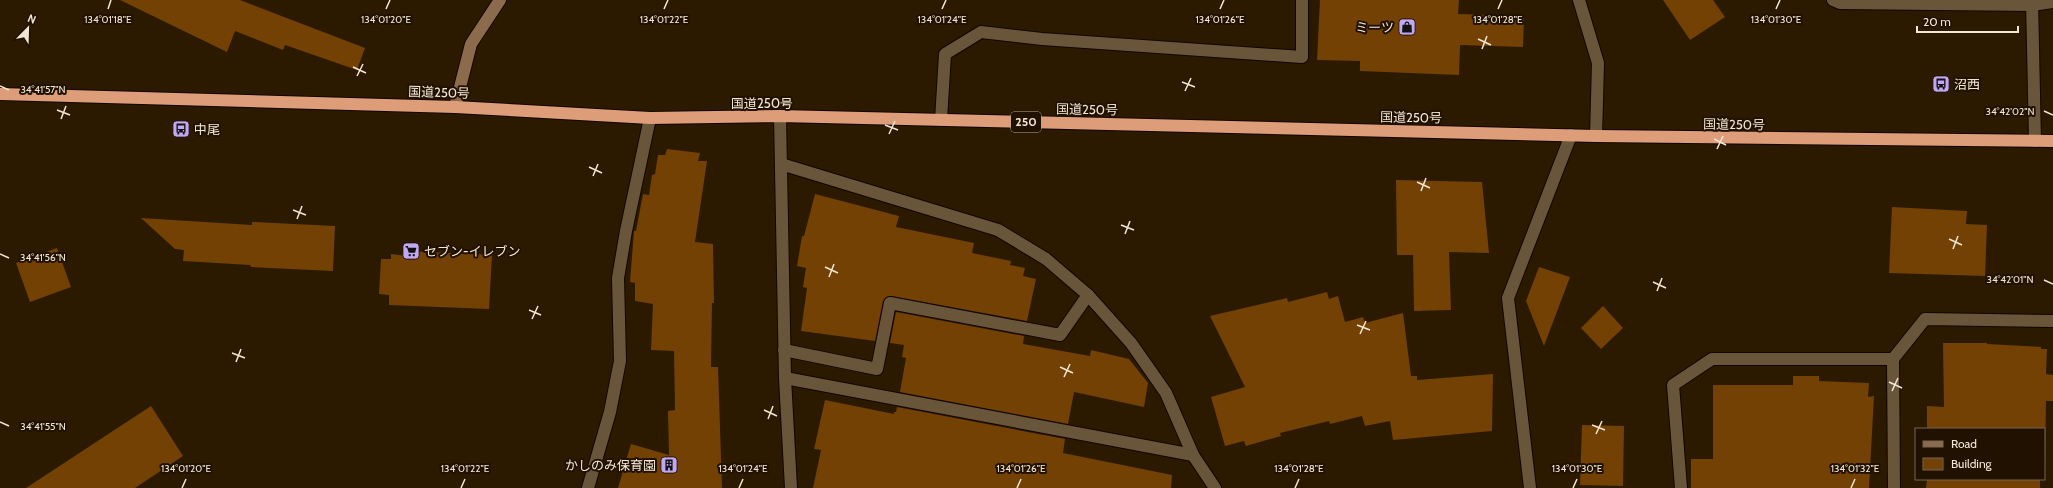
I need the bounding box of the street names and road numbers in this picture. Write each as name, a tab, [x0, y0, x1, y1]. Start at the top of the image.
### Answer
street label: 国道250号	[408, 83, 470, 101]
street label: 国道250号	[731, 95, 793, 111]
street label: 国道250号	[1056, 100, 1118, 118]
street label: 国道250号	[1380, 108, 1442, 126]
road number: 250	[1011, 112, 1041, 132]
street label: 国道250号	[1703, 115, 1765, 133]

